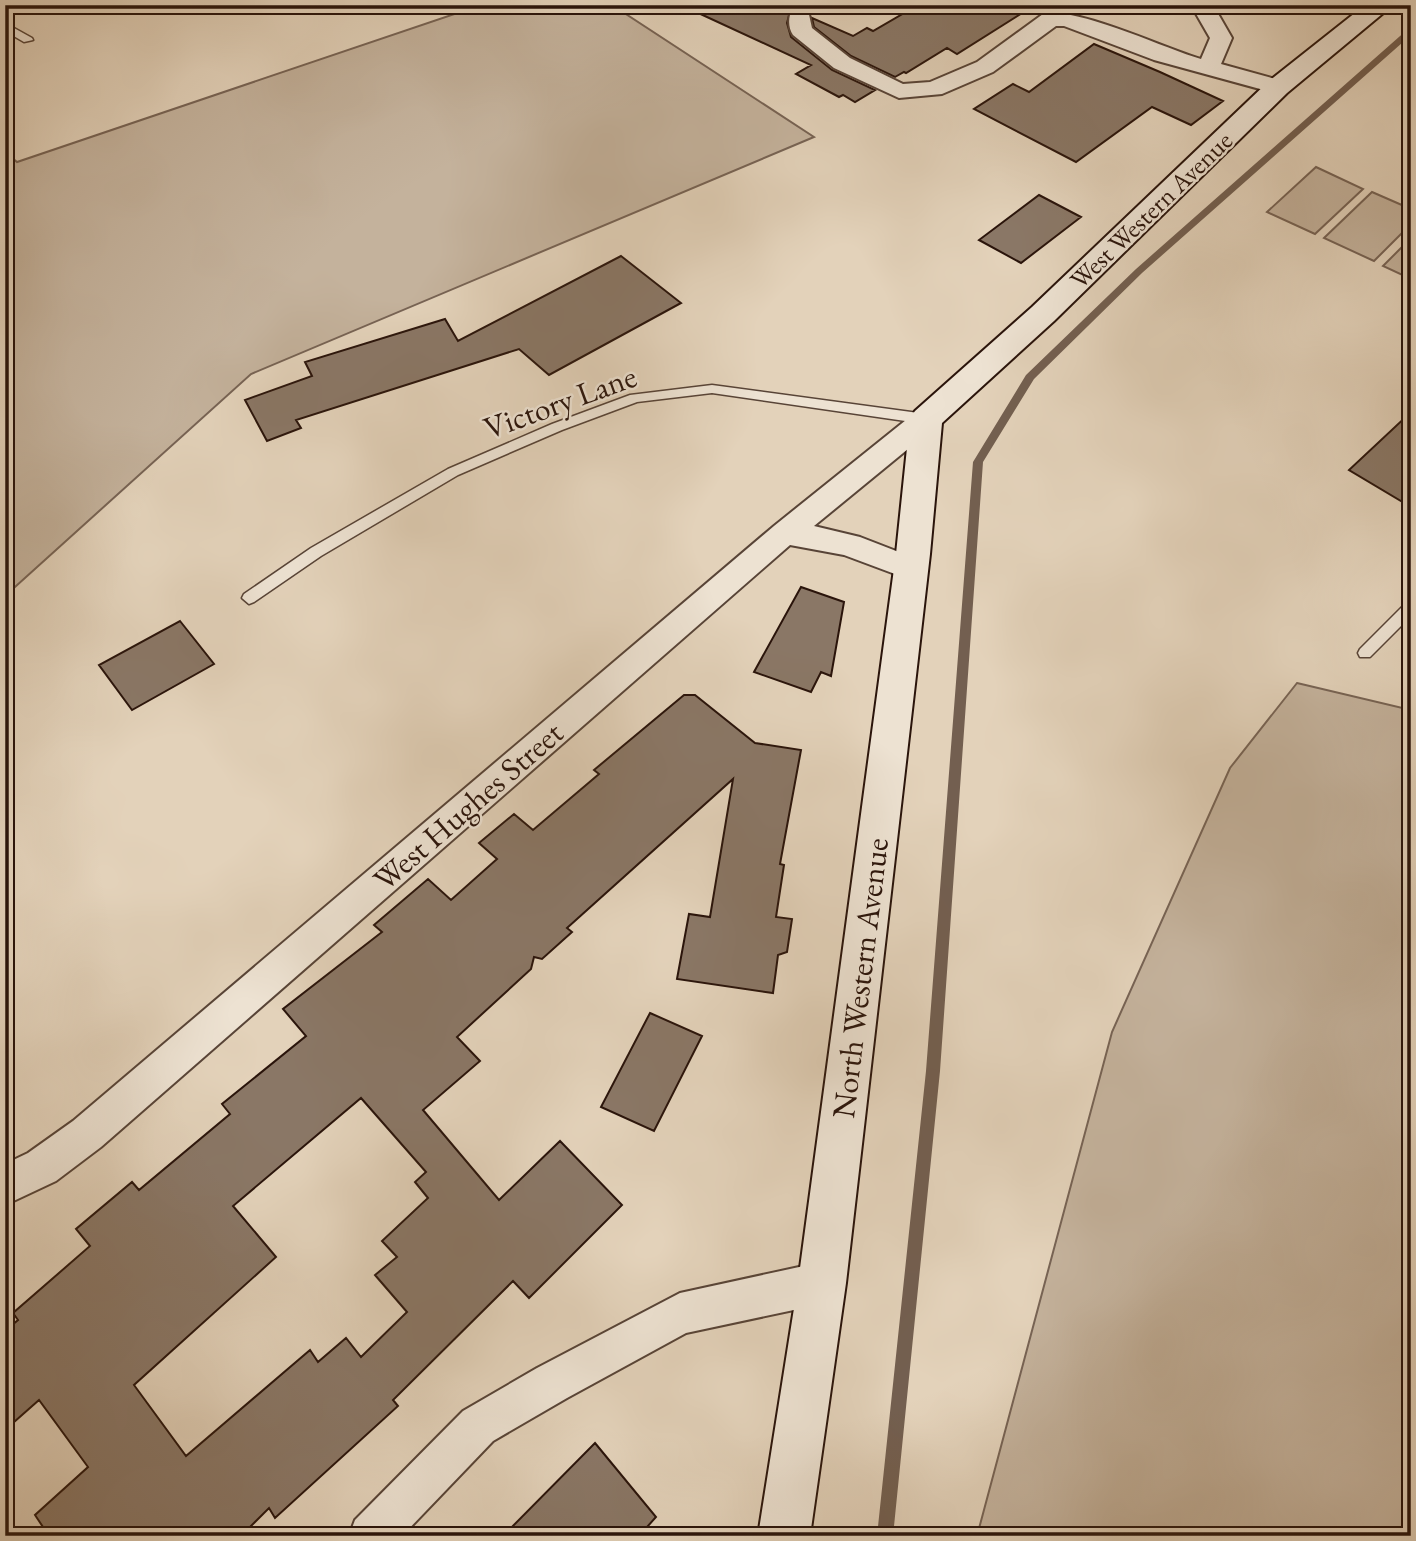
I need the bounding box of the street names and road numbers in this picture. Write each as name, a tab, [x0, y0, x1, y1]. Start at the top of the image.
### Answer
street label: West Western Avenue	[1062, 124, 1240, 296]
street label: Victory Lane	[478, 355, 642, 449]
street label: West Hughes Street	[364, 712, 572, 900]
street label: North Western Avenue	[822, 835, 898, 1121]

